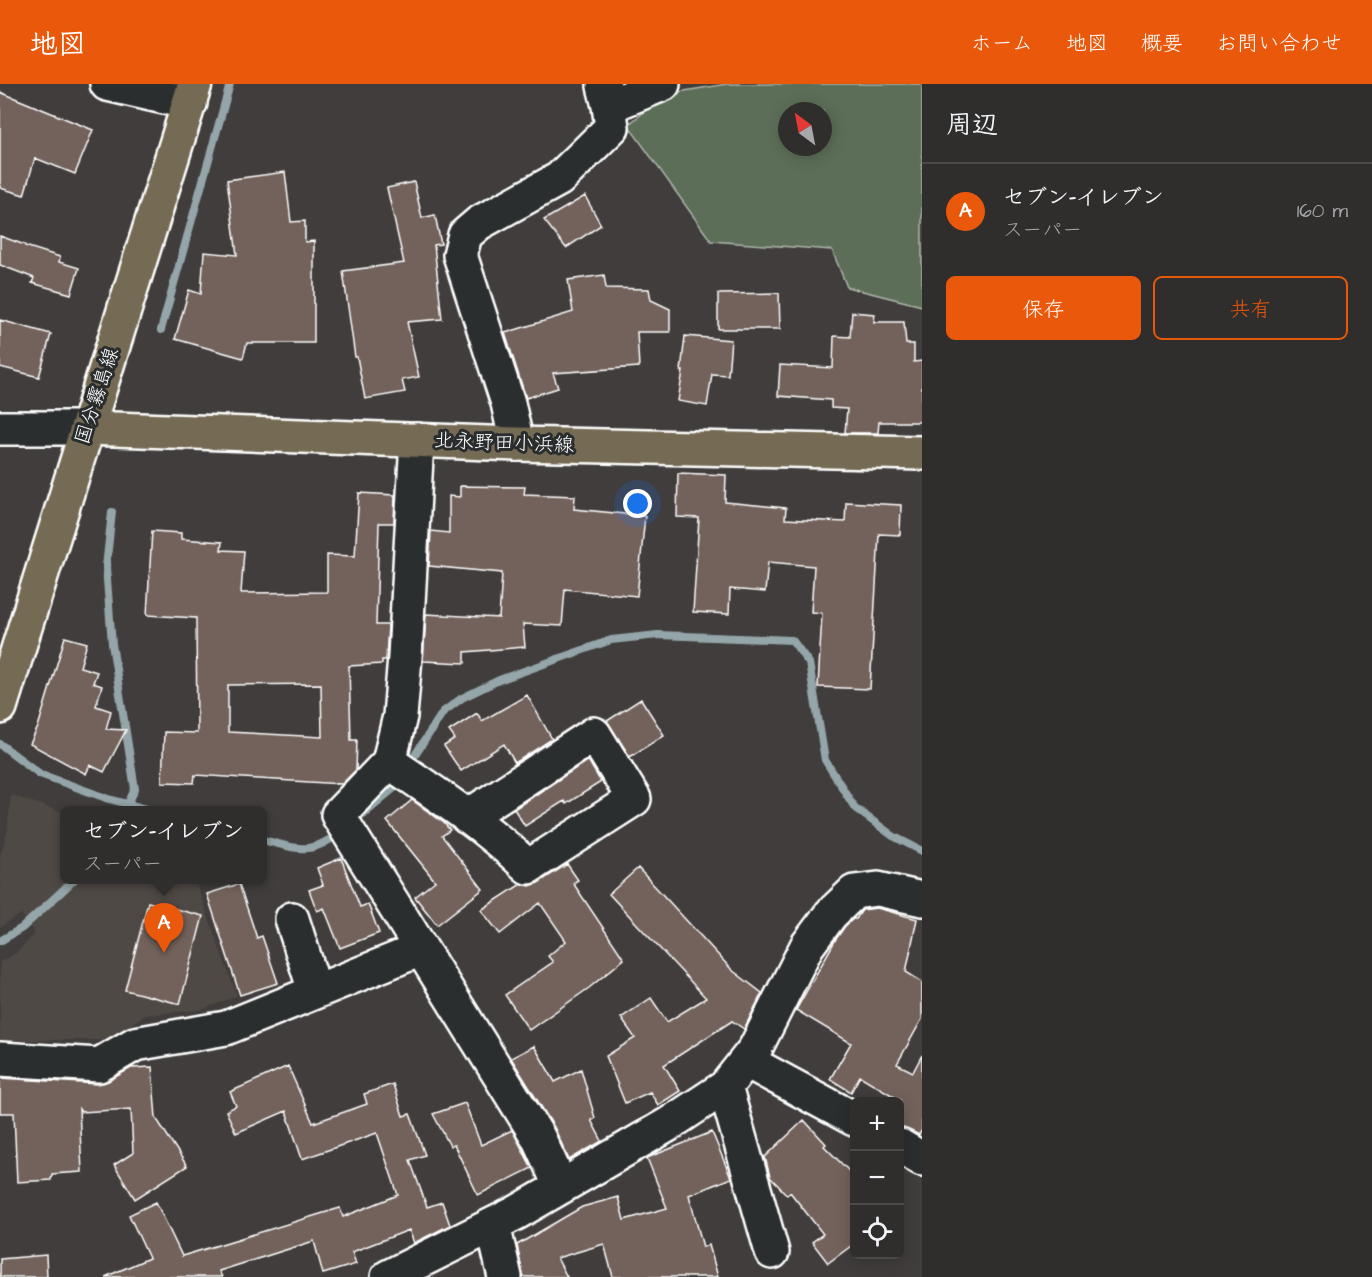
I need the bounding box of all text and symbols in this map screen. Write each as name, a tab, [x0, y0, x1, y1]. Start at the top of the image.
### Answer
text: 地図	[30, 25, 86, 64]
text: ホーム	[971, 29, 1033, 58]
text: 地図	[1066, 29, 1108, 58]
text: 概要	[1141, 29, 1183, 58]
text: お問い合わせ	[1216, 29, 1342, 58]
north arrow	[778, 102, 832, 156]
text: 周辺	[946, 107, 998, 143]
text: セブン-イレブン	[1003, 182, 1164, 213]
text: A	[959, 197, 972, 225]
text: 160 m	[1297, 197, 1348, 225]
text: スーパー	[1003, 216, 1082, 244]
button: 保存	[946, 276, 1141, 340]
button: 共有	[1153, 276, 1348, 340]
street label: 国分霧島線	[68, 344, 126, 448]
street label: 北永野田小浜線	[434, 427, 574, 459]
your location	[623, 489, 652, 518]
popup	[60, 806, 267, 884]
text: セブン-イレブン	[83, 816, 244, 847]
text: スーパー	[83, 850, 162, 878]
pin: A	[144, 904, 184, 953]
map controls	[850, 1097, 904, 1259]
button: +	[850, 1097, 904, 1151]
button: −	[850, 1151, 904, 1205]
button: locate	[850, 1205, 904, 1259]

